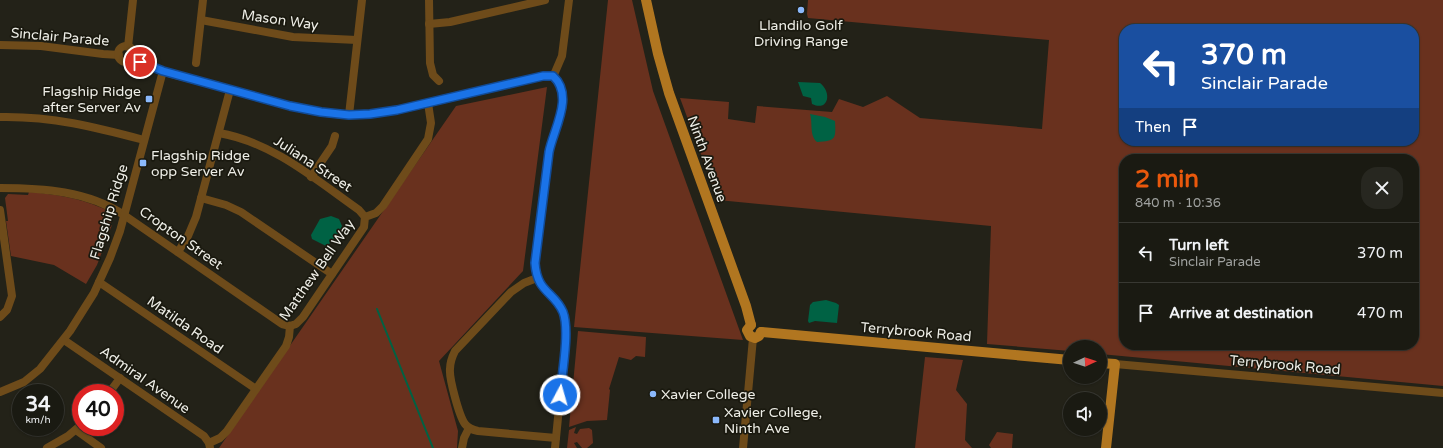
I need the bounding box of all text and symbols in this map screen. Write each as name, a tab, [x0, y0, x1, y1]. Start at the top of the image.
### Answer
marker: Llandilo Golf Driving Range	[796, 5, 806, 15]
street label: Mason Way	[240, 6, 320, 34]
place label: Llandilo Golf Driving Range	[754, 17, 848, 50]
street label: Sinclair Parade	[10, 24, 110, 50]
text: 370 m	[1201, 38, 1287, 72]
icon: left	[1135, 40, 1187, 92]
pin	[123, 45, 157, 79]
icon: arrive	[129, 51, 151, 73]
text: Sinclair Parade	[1201, 72, 1328, 94]
place label: Flagship Ridge after Server Av	[42, 83, 142, 116]
marker: Flagship Ridge after Server Av	[144, 94, 154, 104]
street label: Ninth Avenue	[684, 114, 730, 205]
icon: arrive	[1179, 116, 1201, 138]
text: Then	[1135, 118, 1171, 136]
street label: Juliana Street	[271, 132, 356, 196]
place label: Flagship Ridge opp Server Av	[151, 147, 250, 180]
marker: Flagship Ridge opp Server Av	[138, 158, 148, 168]
street label: Flagship Ridge	[86, 162, 132, 262]
text: 2 min	[1135, 165, 1199, 194]
button: close	[1361, 167, 1403, 209]
text: 840 m · 10:36	[1135, 195, 1221, 211]
street label: Cropton Street	[136, 203, 227, 273]
street label: Matthew Bell Way	[276, 216, 359, 324]
text: Turn left	[1169, 236, 1229, 254]
icon: left	[1135, 242, 1157, 264]
text: 370 m	[1357, 244, 1403, 262]
text: Sinclair Parade	[1169, 254, 1261, 270]
street label: Matilda Road	[144, 292, 226, 358]
icon: arrive	[1135, 302, 1157, 324]
text: Arrive at destination	[1169, 304, 1313, 322]
text: 470 m	[1357, 304, 1403, 322]
street label: Terrybrook Road	[860, 319, 972, 345]
north arrow	[1063, 340, 1107, 384]
map controls	[1063, 340, 1107, 436]
street label: Admiral Avenue	[97, 343, 193, 417]
street label: Terrybrook Road	[1229, 352, 1341, 378]
position arrow	[539, 374, 581, 416]
speed limit sign: 40	[72, 384, 124, 436]
place label: Xavier College	[661, 386, 756, 403]
marker: Xavier College	[648, 389, 658, 399]
button: sound	[1063, 392, 1107, 436]
text: 34	[25, 393, 51, 417]
place label: Xavier College, Ninth Ave	[724, 404, 822, 437]
text: km/h	[25, 414, 51, 426]
marker: Xavier College, Ninth Ave	[711, 415, 721, 425]

